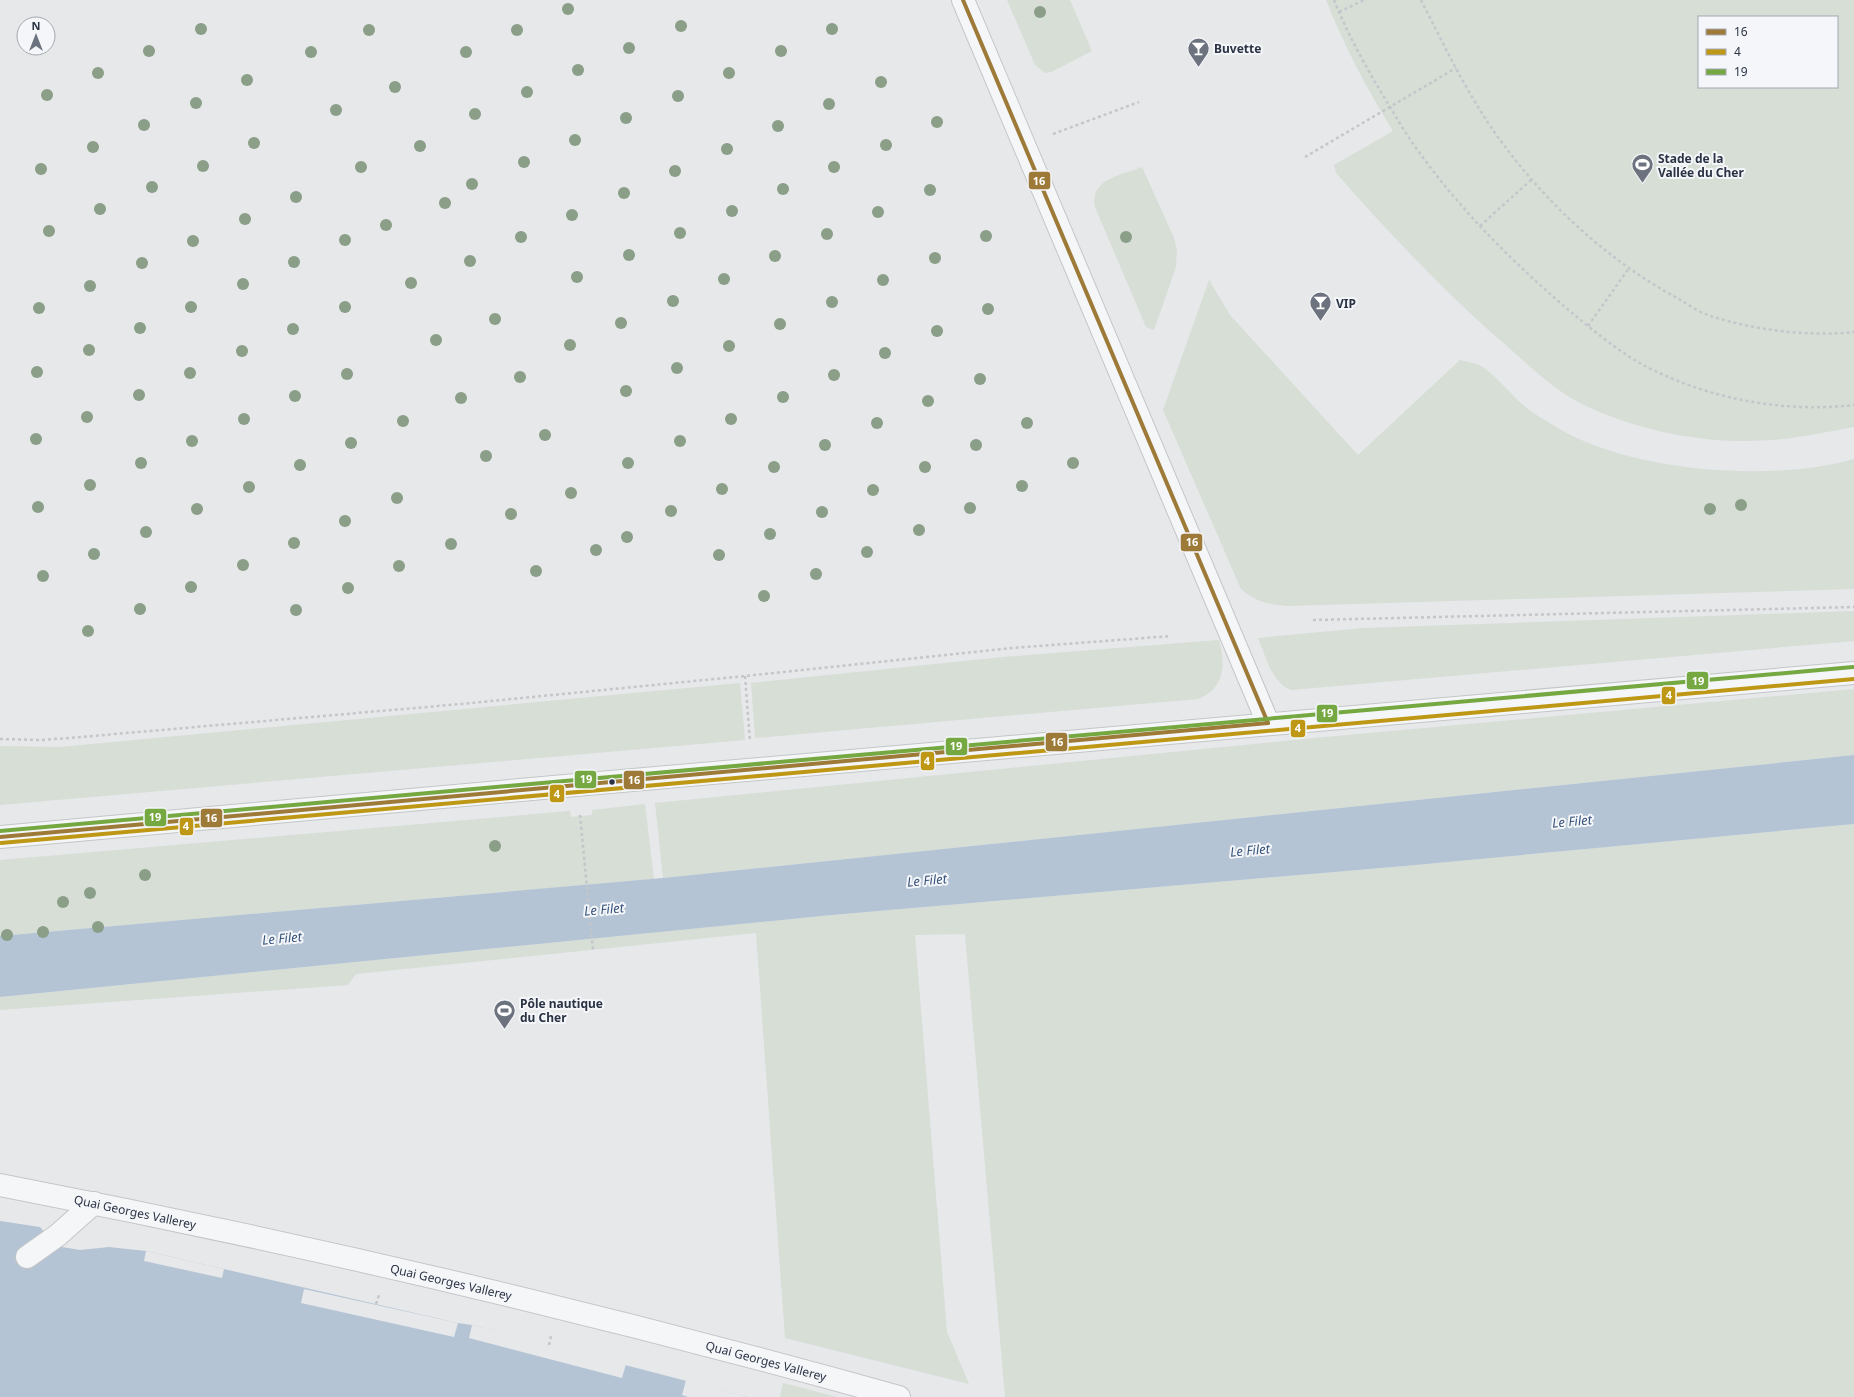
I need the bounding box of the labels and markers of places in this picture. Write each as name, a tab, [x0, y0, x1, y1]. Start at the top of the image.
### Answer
bar icon: Buvette	[1186, 35, 1212, 68]
place label: Buvette	[1214, 40, 1261, 57]
place label: Stade de la Vallée du Cher	[1658, 150, 1745, 181]
sports icon: Stade de la Vallée du Cher	[1630, 152, 1656, 185]
bar icon: VIP	[1308, 290, 1334, 323]
place label: VIP	[1336, 295, 1356, 312]
unlabelled marker	[607, 777, 617, 787]
place label: Pôle nautique du Cher	[520, 995, 603, 1026]
sports icon: Pôle nautique du Cher	[492, 997, 518, 1030]

